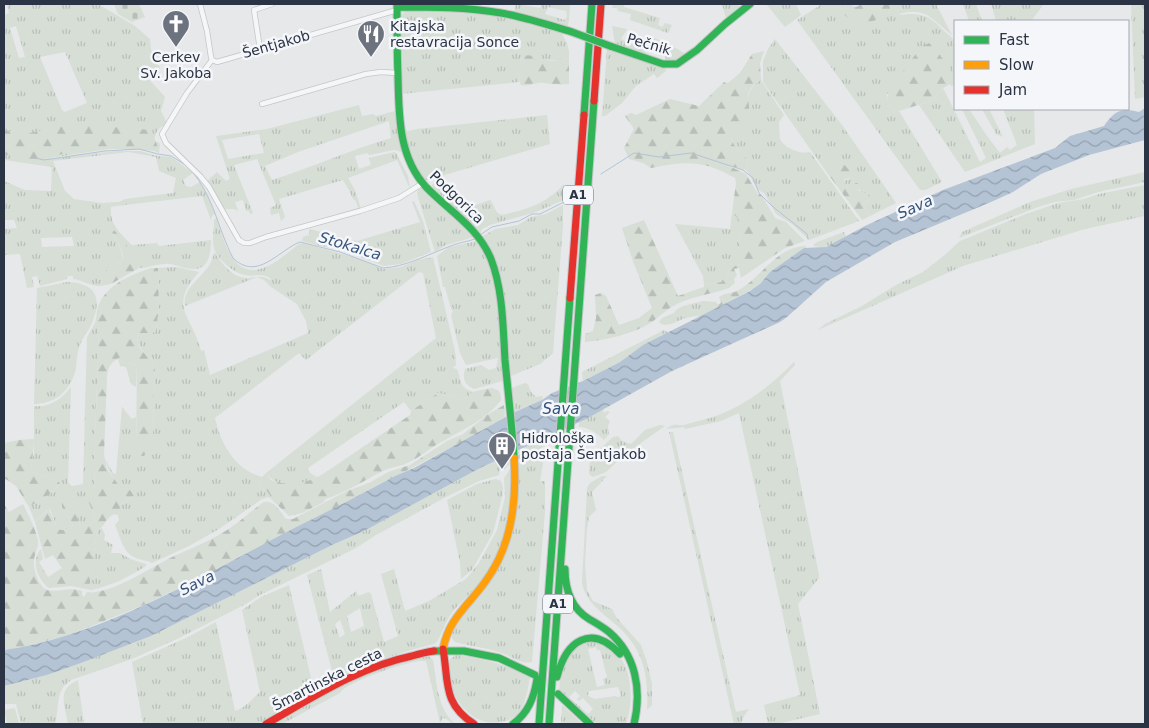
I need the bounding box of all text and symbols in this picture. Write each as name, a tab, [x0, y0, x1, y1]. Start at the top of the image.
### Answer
church icon: Cerkev Sv. Jakoba	[161, 9, 191, 48]
place label: Kitajska restavracija Sonce	[390, 18, 519, 50]
restaurant icon: Kitajska restavracija Sonce	[356, 19, 386, 58]
legend	[954, 20, 1129, 110]
street label: Šentjakob	[240, 26, 312, 61]
street label: Pečnik	[625, 30, 674, 58]
text: Fast	[999, 31, 1029, 49]
place label: Cerkev Sv. Jakoba	[140, 49, 212, 81]
text: Slow	[999, 56, 1034, 74]
text: Jam	[998, 81, 1027, 99]
street label: Podgorica	[427, 167, 487, 227]
road number: A1	[563, 186, 593, 204]
water label: Sava	[895, 191, 935, 223]
water label: Stokalca	[317, 228, 383, 264]
water label: Sava	[543, 400, 579, 418]
place label: Hidrološka postaja Šentjakob	[521, 430, 646, 462]
building icon: Hidrološka postaja Šentjakob	[487, 431, 517, 470]
water label: Sava	[177, 567, 217, 599]
road number: A1	[543, 594, 573, 614]
street label: Šmartinska cesta	[269, 644, 385, 714]

